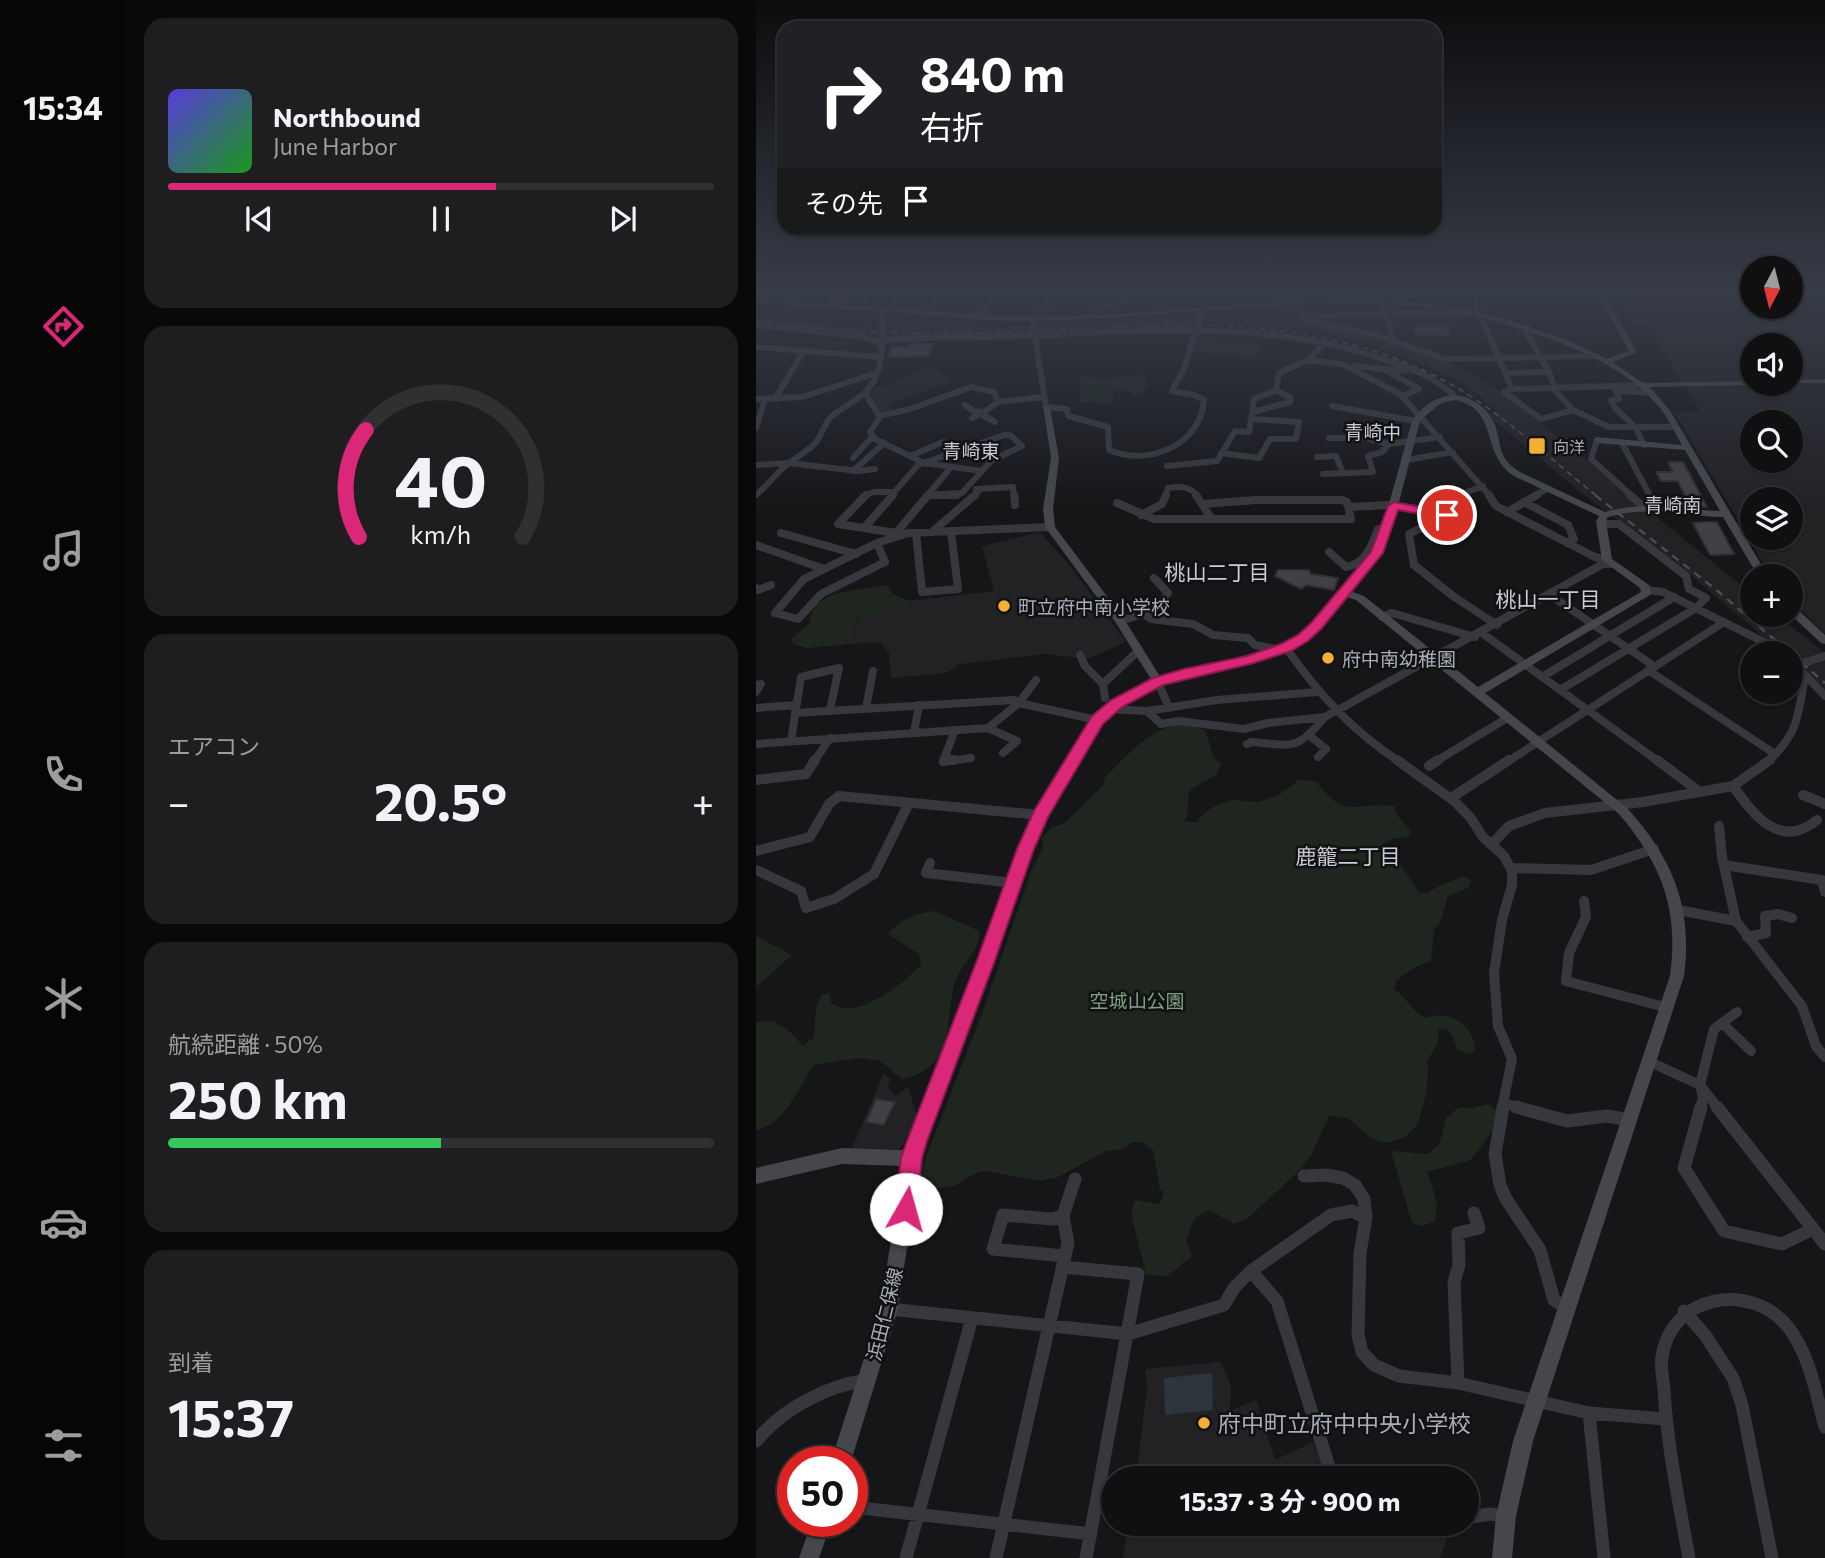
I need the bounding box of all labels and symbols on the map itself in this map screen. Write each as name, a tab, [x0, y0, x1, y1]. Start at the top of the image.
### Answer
north arrow	[1740, 256, 1802, 318]
district label: 青崎中	[1344, 420, 1402, 443]
marker: 向洋	[1527, 436, 1547, 456]
place label: 向洋	[1553, 437, 1585, 456]
district label: 青崎東	[942, 439, 1000, 462]
pin	[1417, 485, 1477, 545]
district label: 青崎南	[1644, 493, 1702, 516]
district label: 桃山二丁目	[1165, 559, 1270, 584]
district label: 桃山一丁目	[1496, 586, 1601, 611]
place label: 町立府中南小学校	[1018, 595, 1170, 618]
marker: 町立府中南小学校	[996, 598, 1012, 614]
place label: 府中南幼稚園	[1342, 647, 1456, 670]
marker: 府中南幼稚園	[1320, 650, 1336, 666]
district label: 鹿籠二丁目	[1296, 843, 1401, 868]
park label: 空城山公園	[1089, 989, 1185, 1012]
position arrow	[869, 1172, 943, 1246]
street label: 浜田仁保線	[861, 1265, 907, 1363]
place label: 府中町立府中中央小学校	[1218, 1409, 1471, 1437]
marker: 府中町立府中中央小学校	[1196, 1415, 1212, 1431]
speed limit sign: 50	[777, 1446, 868, 1537]

